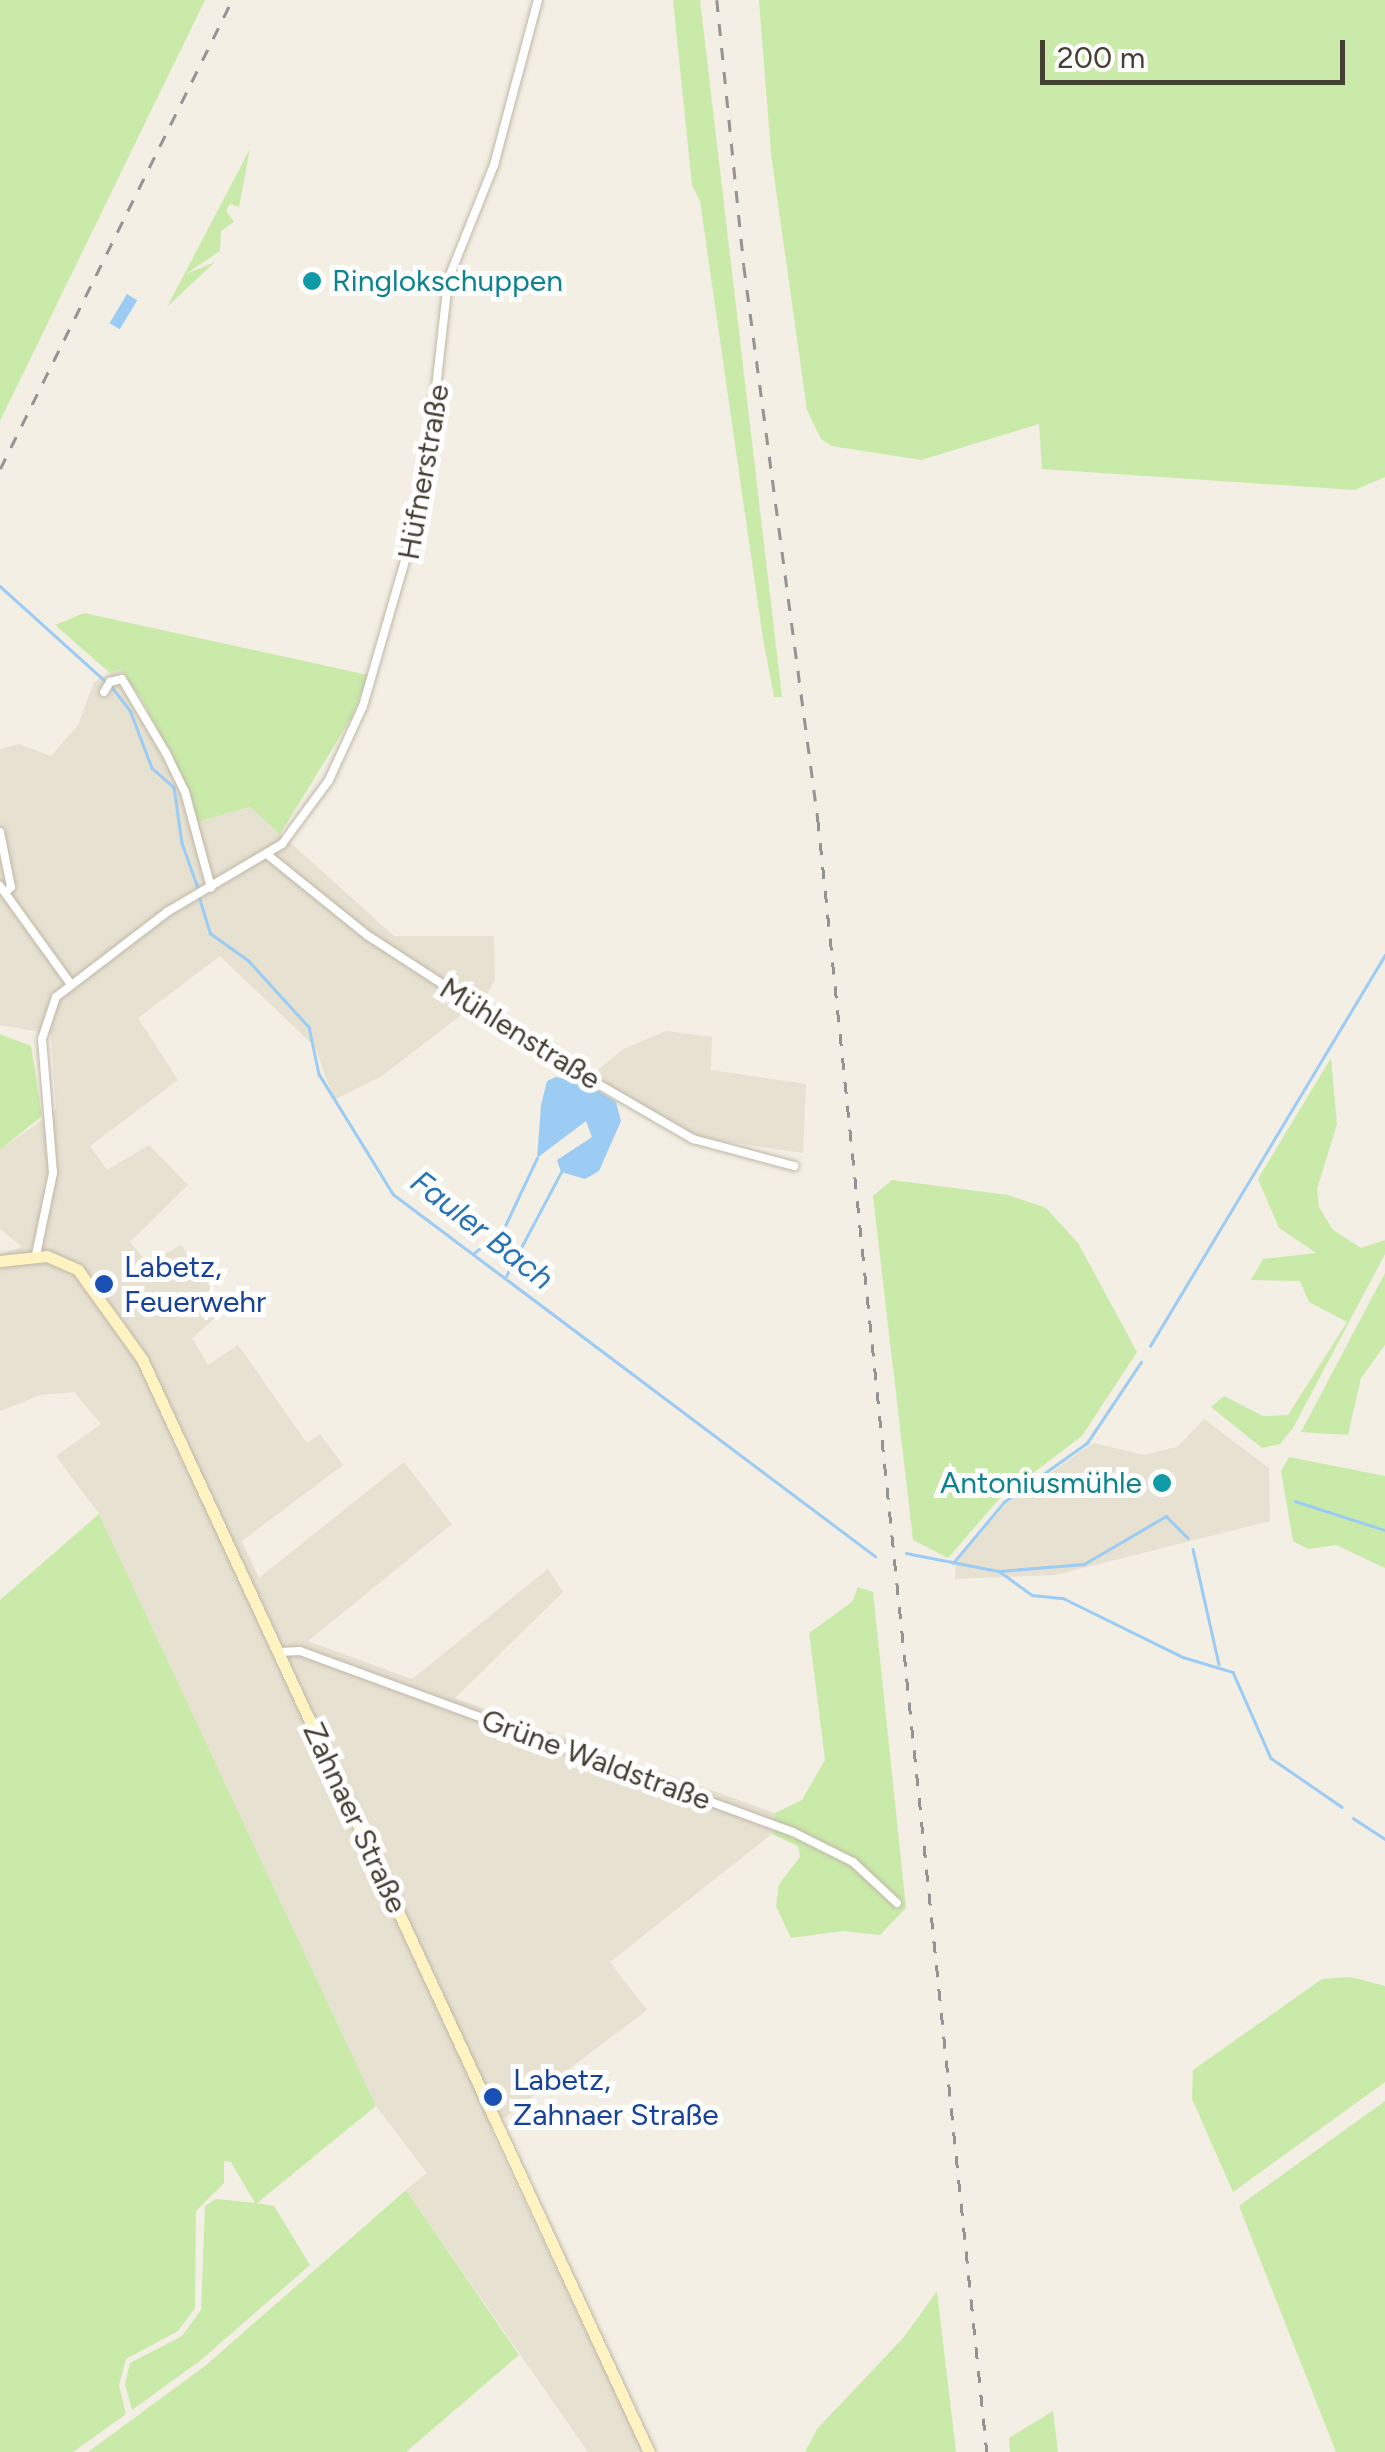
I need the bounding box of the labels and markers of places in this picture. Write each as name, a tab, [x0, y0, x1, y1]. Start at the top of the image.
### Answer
place label: Ringlokschuppen	[332, 263, 563, 299]
marker: Ringlokschuppen	[301, 270, 323, 292]
place label: Labetz, Feuerwehr	[124, 1249, 266, 1320]
marker: Labetz, Feuerwehr	[93, 1273, 115, 1295]
place label: Antoniusmühle	[940, 1465, 1142, 1501]
marker: Antoniusmühle	[1151, 1472, 1173, 1494]
place label: Labetz, Zahnaer Straße	[513, 2062, 719, 2132]
marker: Labetz, Zahnaer Straße	[482, 2086, 504, 2108]

